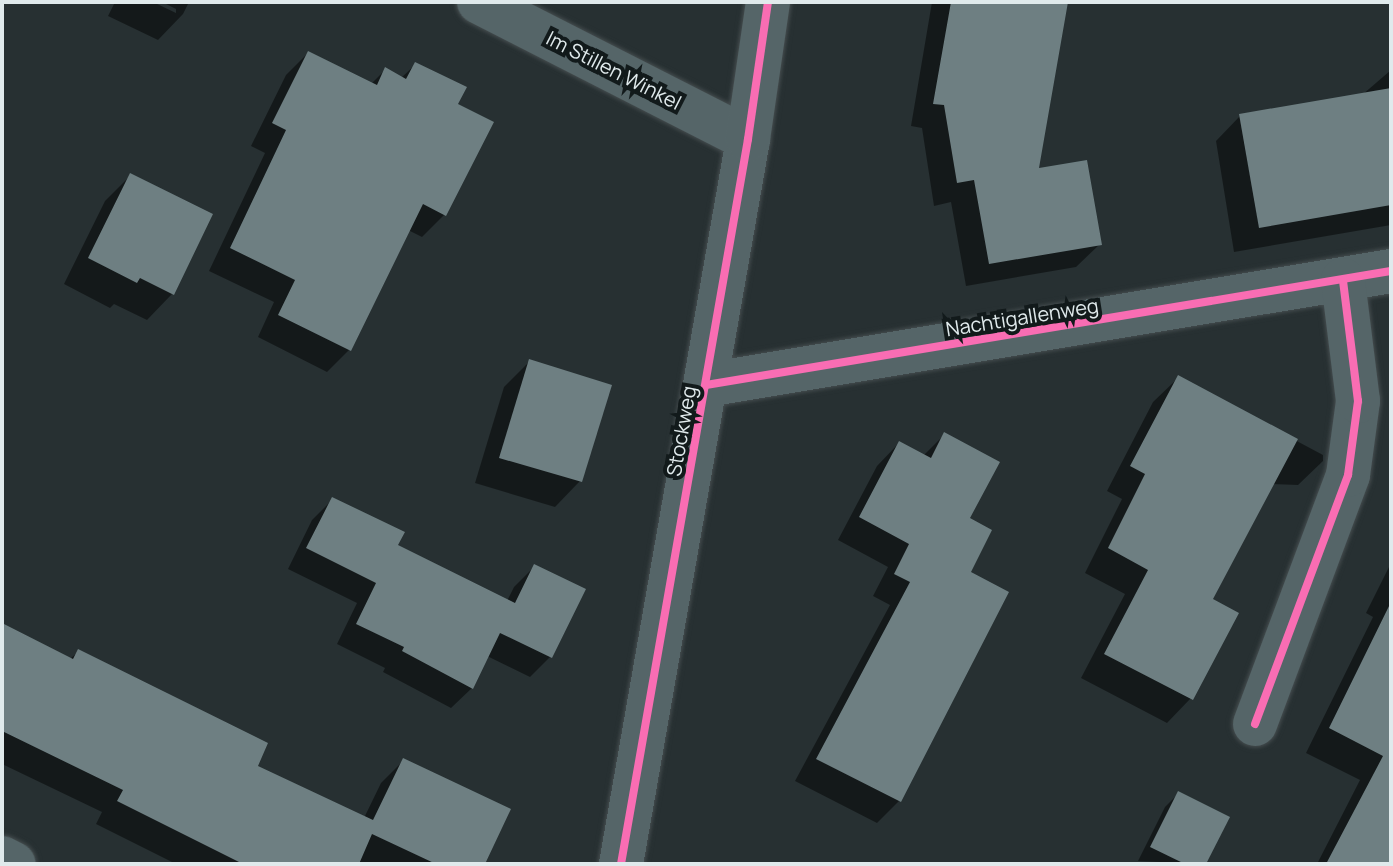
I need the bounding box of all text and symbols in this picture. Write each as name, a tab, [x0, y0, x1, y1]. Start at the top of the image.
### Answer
street label: Im Stillen Winkel	[543, 26, 685, 114]
street label: Nachtigallenweg	[944, 293, 1100, 341]
street label: Stockweg	[661, 384, 701, 478]

